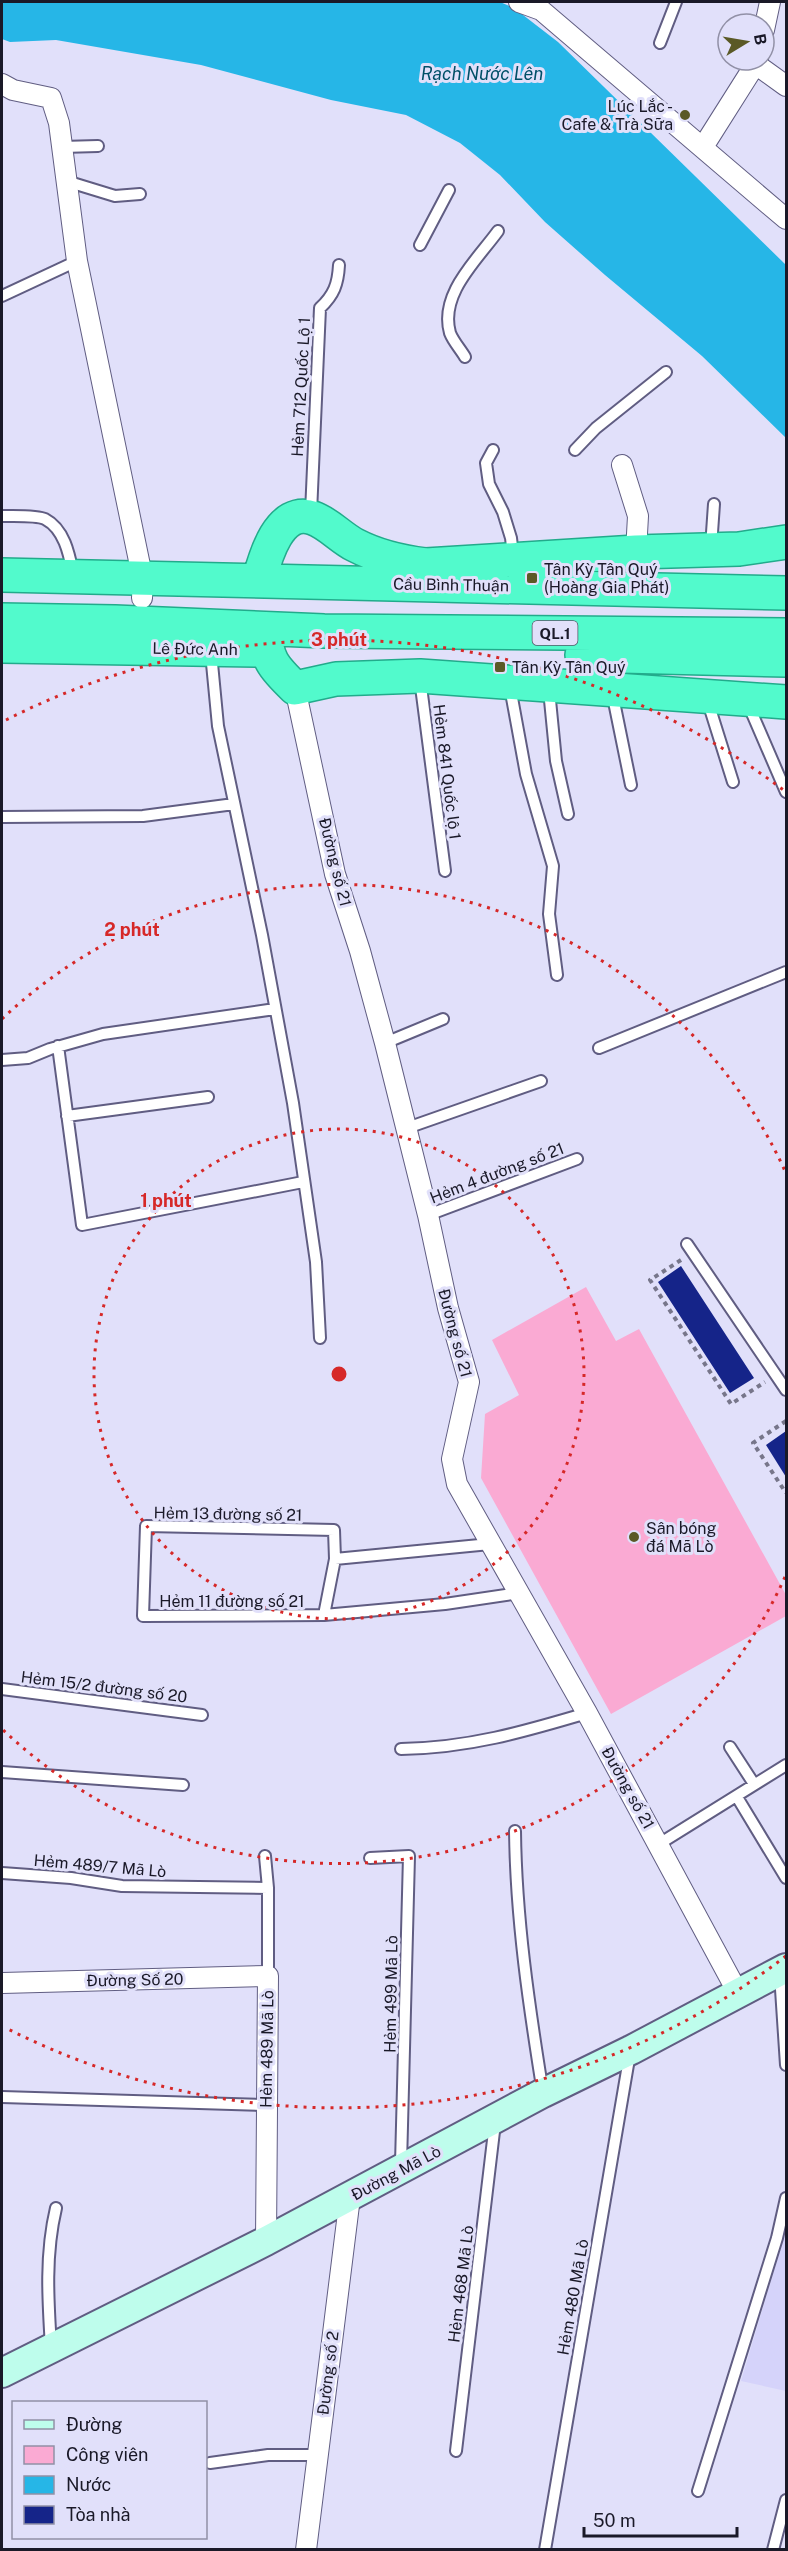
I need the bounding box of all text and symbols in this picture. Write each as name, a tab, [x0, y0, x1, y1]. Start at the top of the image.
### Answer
north arrow	[716, 12, 776, 72]
text: B	[750, 32, 771, 46]
water label: Rạch Nước Lên	[421, 63, 543, 84]
place label: Lúc Lắc - Cafe & Trà Sữa	[562, 97, 673, 134]
marker: Lúc Lắc - Cafe & Trà Sữa	[678, 108, 692, 122]
street label: Hẻm 712 Quốc Lộ 1	[288, 317, 314, 457]
place label: Tân Kỳ Tân Quý (Hoàng Gia Phát)	[544, 560, 669, 597]
marker: Tân Kỳ Tân Quý (Hoàng Gia Phát)	[525, 571, 539, 585]
street label: Cầu Bình Thuận	[393, 574, 509, 596]
road number: QL.1	[532, 621, 578, 645]
text: 3 phút	[311, 629, 367, 650]
street label: Lê Đức Anh	[152, 639, 238, 659]
place label: Tân Kỳ Tân Quý	[512, 658, 626, 677]
marker: Tân Kỳ Tân Quý	[493, 660, 507, 674]
street label: Hẻm 841 Quốc lộ 1	[429, 703, 465, 841]
street label: Đường số 21	[315, 816, 355, 908]
text: 2 phút	[104, 919, 160, 940]
street label: Hẻm 4 đường số 21	[427, 1139, 567, 1207]
text: 1 phút	[140, 1190, 192, 1211]
street label: Đường số 21	[434, 1287, 476, 1379]
centre of rings	[329, 1364, 349, 1384]
street label: Hẻm 13 đường số 21	[153, 1503, 303, 1525]
place label: Sân bóng đá Mã Lò	[646, 1519, 716, 1556]
marker: Sân bóng đá Mã Lò	[627, 1530, 641, 1544]
street label: Hẻm 11 đường số 21	[159, 1592, 305, 1611]
street label: Hẻm 15/2 đường số 20	[20, 1667, 188, 1707]
street label: Đường số 21	[598, 1744, 658, 1832]
street label: Hẻm 489/7 Mã Lò	[33, 1851, 167, 1881]
street label: Hẻm 499 Mã Lò	[380, 1935, 402, 2053]
street label: Đường Số 20	[86, 1970, 184, 1990]
street label: Hẻm 489 Mã Lò	[256, 1990, 278, 2108]
street label: Đường Mã Lò	[348, 2141, 444, 2205]
street label: Hẻm 468 Mã Lò	[444, 2224, 478, 2344]
street label: Hẻm 480 Mã Lò	[553, 2237, 593, 2357]
street label: Đường số 2	[313, 2330, 343, 2416]
legend	[12, 2401, 207, 2539]
text: Đường	[66, 2414, 123, 2435]
text: Công viên	[66, 2444, 149, 2465]
text: Nước	[66, 2474, 111, 2495]
scale bar	[584, 2500, 737, 2538]
text: Tòa nhà	[66, 2504, 131, 2525]
text: 50 m	[593, 2510, 636, 2531]

